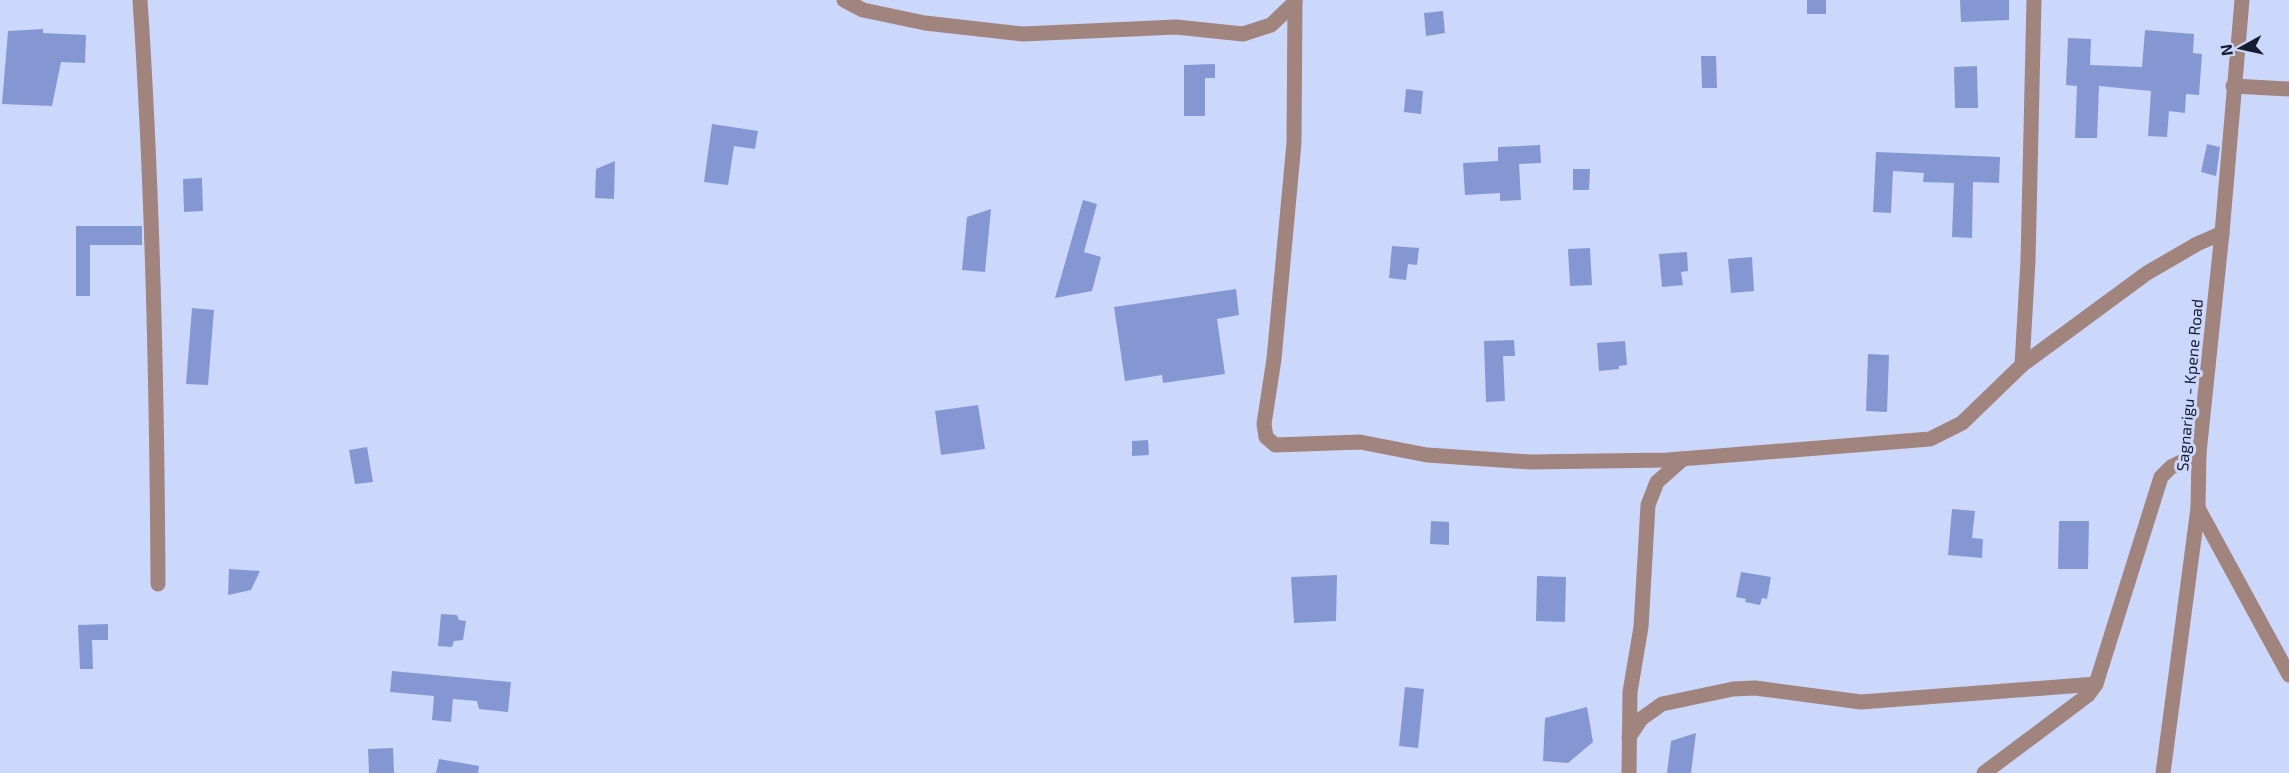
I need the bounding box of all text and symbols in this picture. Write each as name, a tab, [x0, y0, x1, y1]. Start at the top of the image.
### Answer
north arrow	[2211, 18, 2271, 78]
text: N	[2215, 43, 2236, 57]
street label: Sagnarigu - Kpene Road	[2172, 298, 2206, 472]

